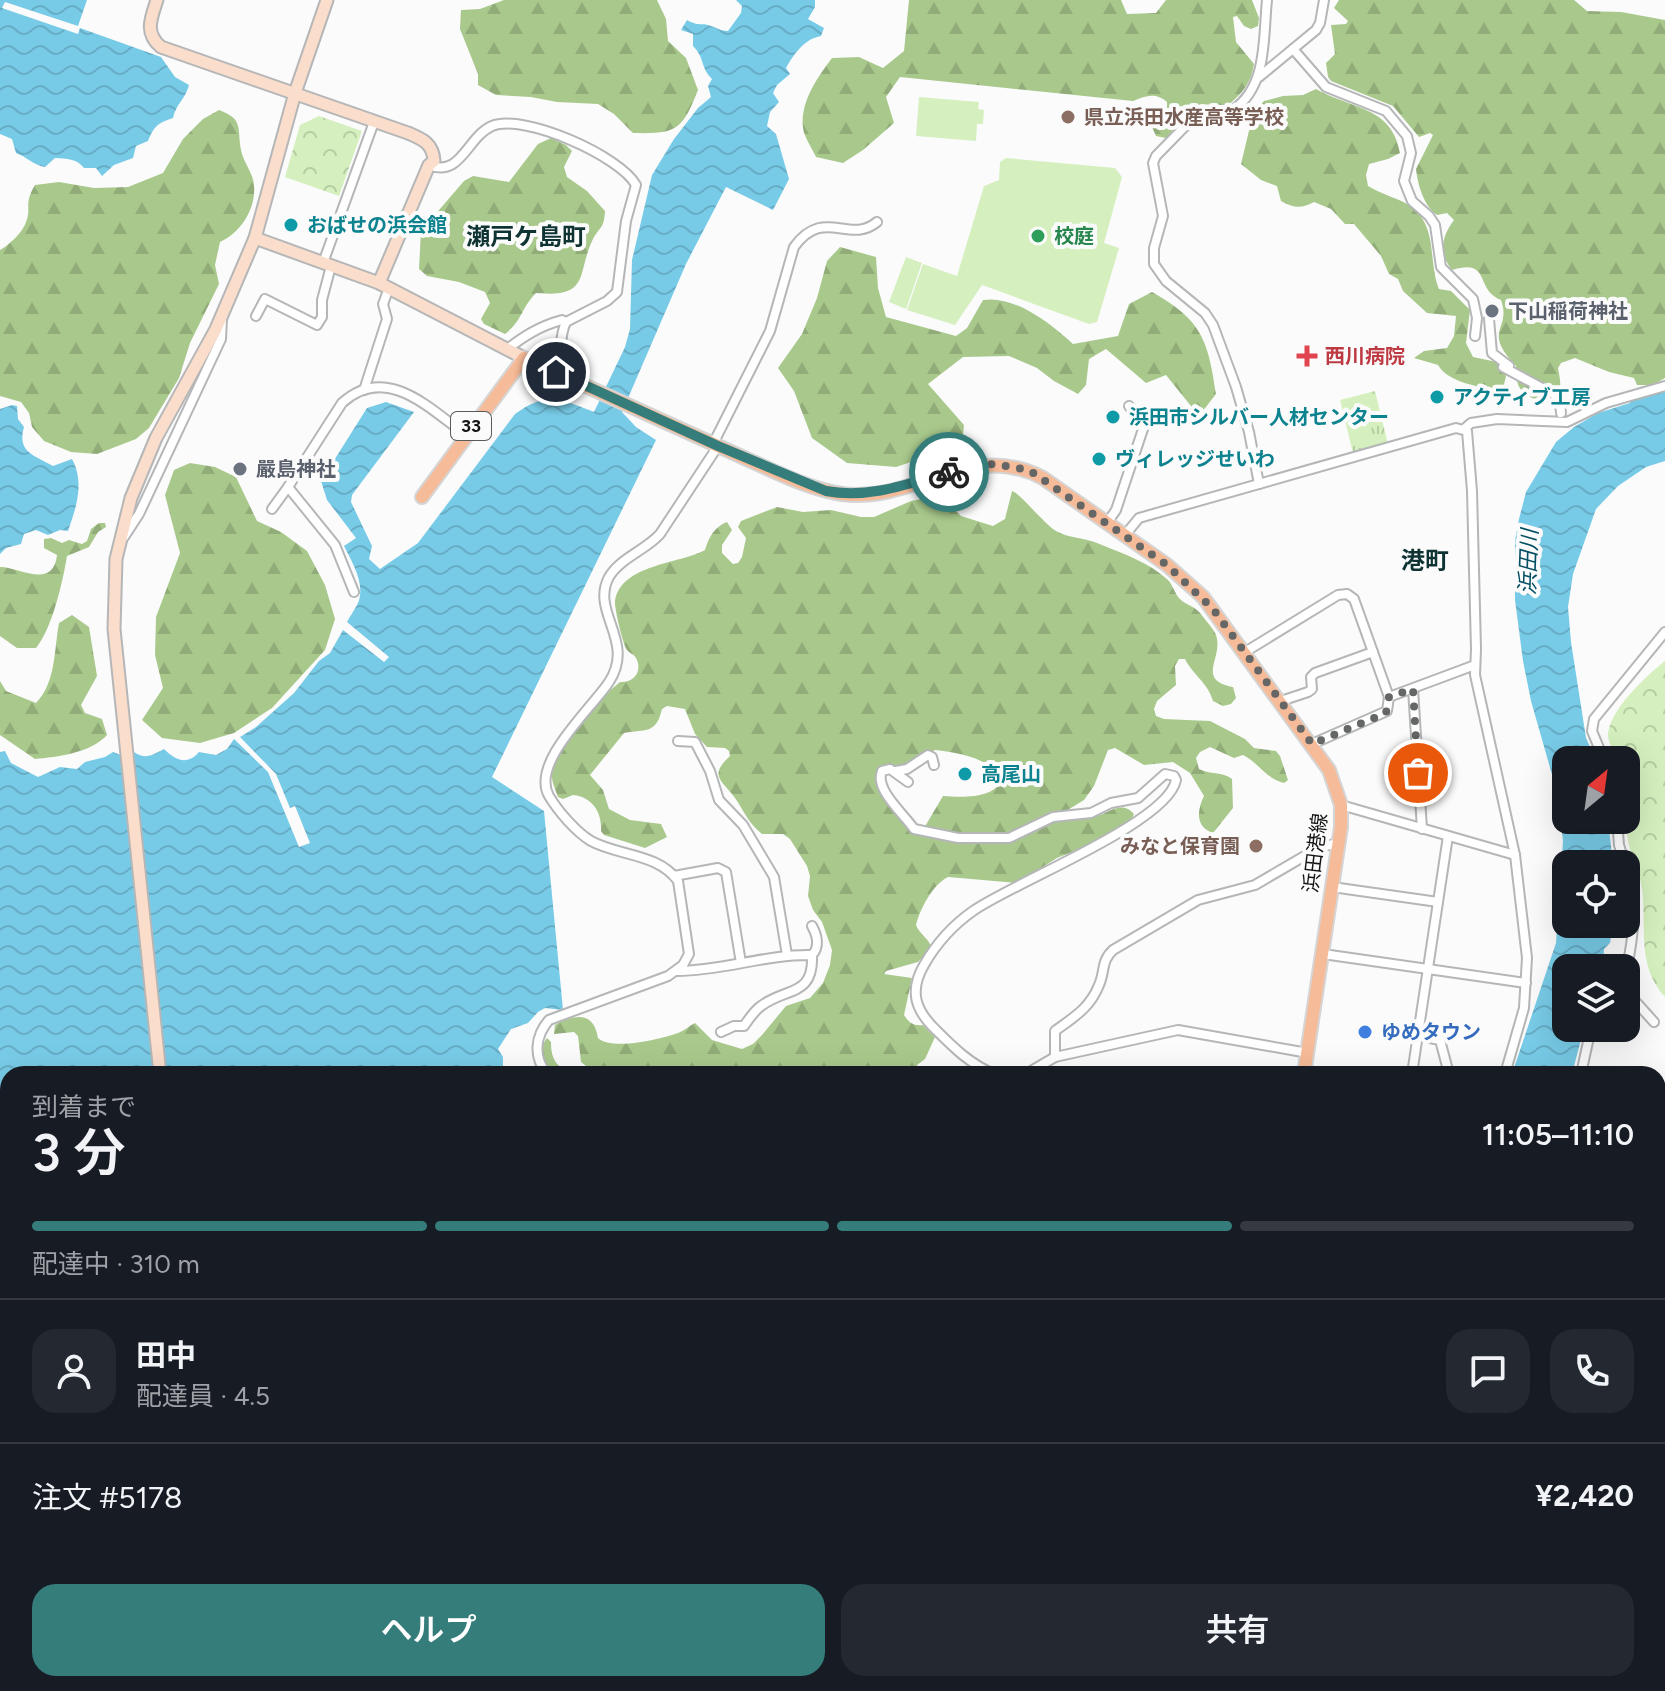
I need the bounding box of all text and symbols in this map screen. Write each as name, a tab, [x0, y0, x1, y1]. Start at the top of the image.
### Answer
place label: 県立浜田水産高等学校	[1084, 105, 1284, 129]
marker: 県立浜田水産高等学校	[1059, 108, 1077, 126]
place label: おばせの浜会館	[307, 213, 447, 237]
marker: おばせの浜会館	[282, 216, 300, 234]
district label: 瀬戸ケ島町	[466, 222, 586, 251]
place label: 校庭	[1054, 224, 1094, 248]
marker: 校庭	[1029, 227, 1047, 245]
place label: 下山稲荷神社	[1508, 299, 1628, 323]
marker: 下山稲荷神社	[1483, 302, 1501, 320]
pin	[522, 338, 590, 406]
place label: 西川病院	[1325, 344, 1405, 368]
marker: 西川病院	[1296, 345, 1318, 367]
icon: home	[534, 350, 578, 394]
place label: アクティブ工房	[1453, 385, 1591, 409]
marker: アクティブ工房	[1428, 388, 1446, 406]
place label: 浜田市シルバー人材センター	[1129, 405, 1389, 429]
marker: 浜田市シルバー人材センター	[1104, 408, 1122, 426]
road number: 33	[451, 412, 491, 440]
courier	[909, 432, 989, 512]
place label: ヴィレッジせいわ	[1115, 447, 1275, 471]
icon: bike	[927, 450, 971, 494]
marker: ヴィレッジせいわ	[1090, 450, 1108, 468]
place label: 嚴島神社	[256, 457, 336, 481]
marker: 嚴島神社	[231, 460, 249, 478]
water label: 浜田川	[1514, 527, 1543, 595]
district label: 港町	[1401, 546, 1449, 575]
pin	[1384, 739, 1452, 807]
north arrow	[1552, 746, 1640, 834]
map controls	[1552, 746, 1640, 1042]
icon: bag	[1396, 751, 1440, 795]
place label: 高尾山	[981, 762, 1041, 786]
marker: 高尾山	[956, 765, 974, 783]
street label: 浜田港線	[1298, 812, 1332, 894]
place label: みなと保育園	[1120, 834, 1240, 858]
marker: みなと保育園	[1247, 837, 1265, 855]
button: locate	[1552, 850, 1640, 938]
button: layers	[1552, 954, 1640, 1042]
place label: ゆめタウン	[1381, 1020, 1481, 1044]
marker: ゆめタウン	[1356, 1023, 1374, 1041]
text: 到着まで	[32, 1091, 136, 1123]
text: 11:05–11:10	[1482, 1116, 1634, 1153]
text: 3 分	[32, 1122, 125, 1184]
text: 配達中 · 310 m	[32, 1248, 200, 1280]
button: person	[32, 1329, 116, 1413]
button: chat	[1446, 1329, 1530, 1413]
button: phone	[1550, 1329, 1634, 1413]
text: 田中	[136, 1337, 196, 1374]
text: 配達員 · 4.5	[136, 1380, 270, 1412]
text: ¥2,420	[1535, 1477, 1634, 1514]
text: 注文 #5178	[32, 1479, 182, 1516]
button: ヘルプ	[32, 1584, 825, 1676]
button: 共有	[841, 1584, 1634, 1676]

